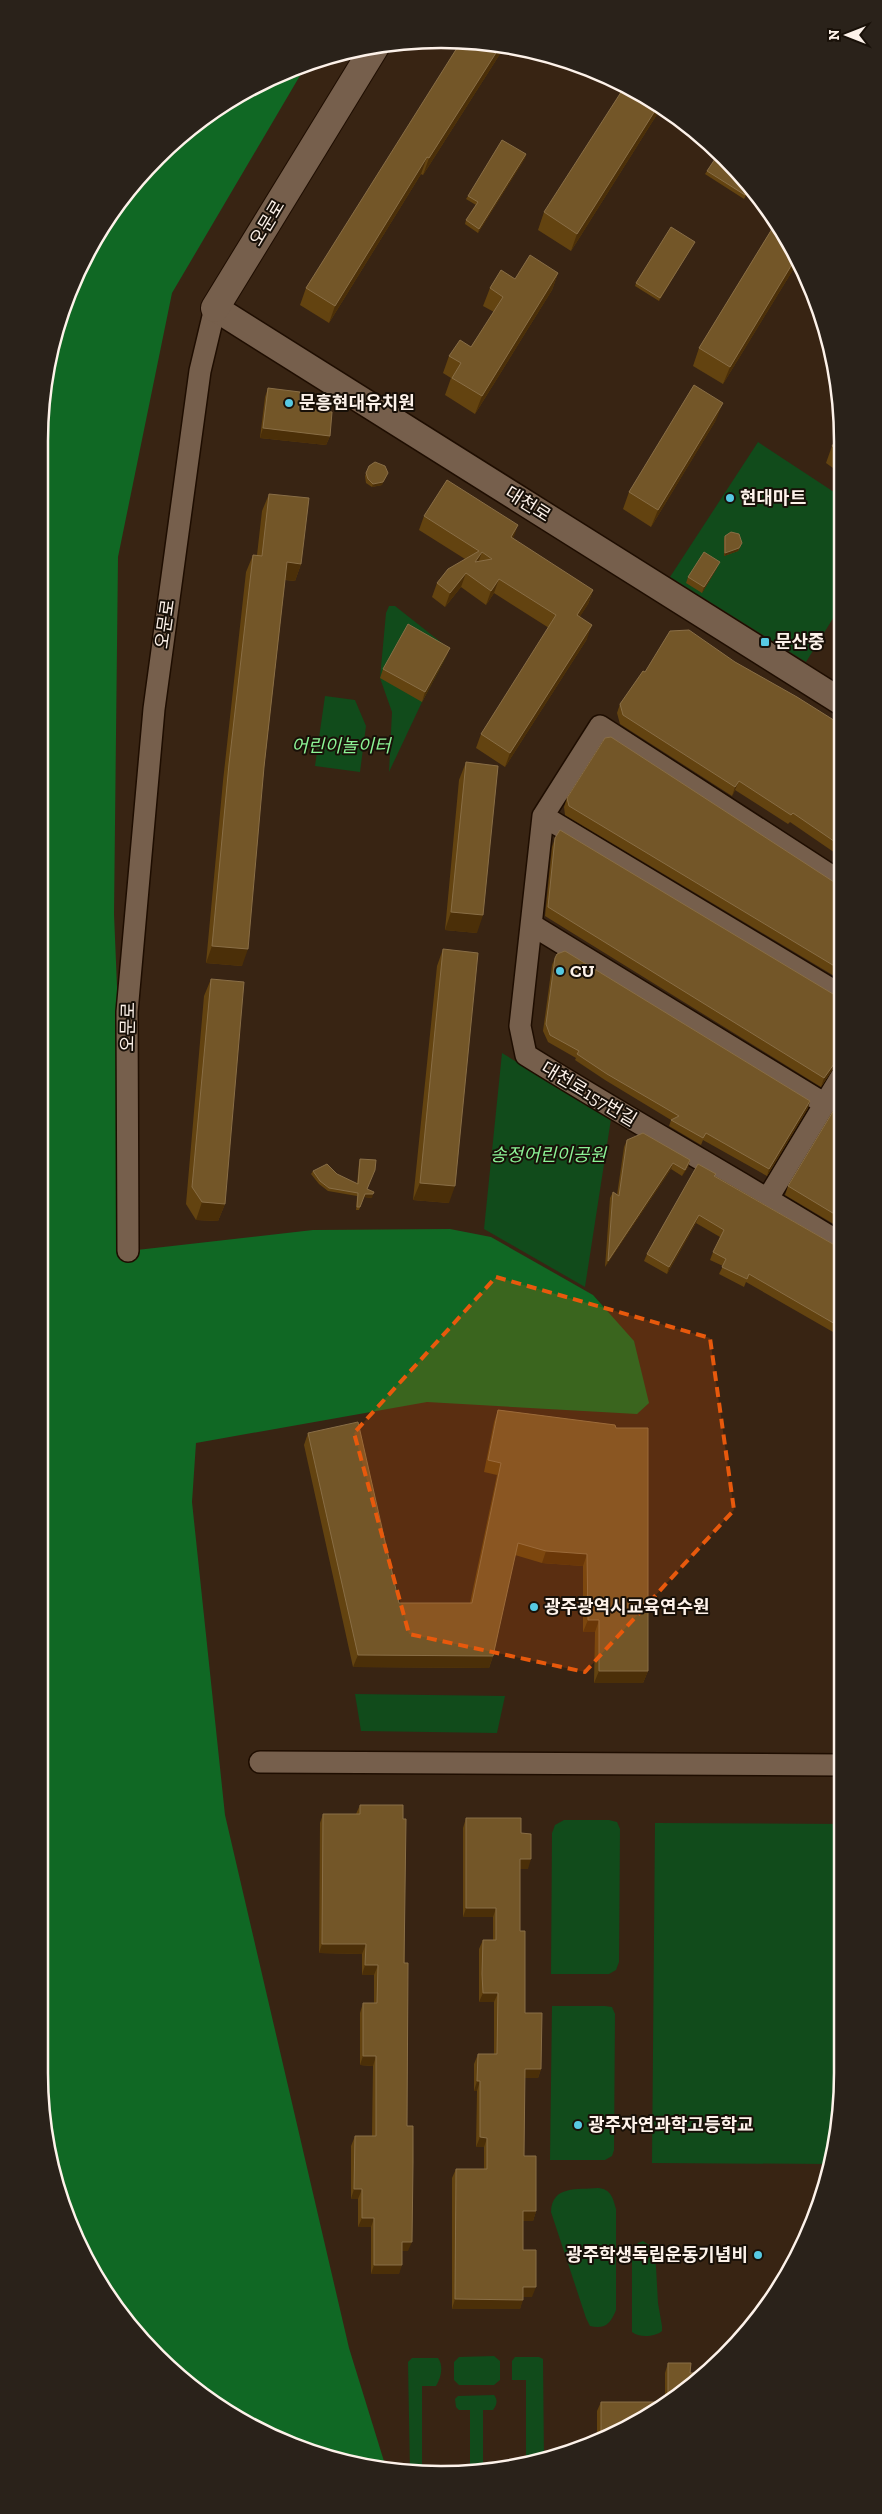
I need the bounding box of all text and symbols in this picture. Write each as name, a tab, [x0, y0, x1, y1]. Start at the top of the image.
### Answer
north arrow	[822, 10, 872, 60]
text: N	[826, 29, 843, 40]
street label: 오문로	[245, 196, 289, 250]
place label: 문흥현대유치원	[299, 392, 415, 414]
marker: 문흥현대유치원	[283, 397, 295, 409]
street label: 대천로	[501, 482, 555, 526]
place label: 현대마트	[740, 487, 806, 509]
marker: 현대마트	[724, 492, 736, 504]
street label: 오문로	[151, 598, 179, 650]
place label: 문산중	[775, 631, 825, 653]
marker: 문산중	[759, 636, 771, 648]
park label: 어린이놀이터	[291, 735, 393, 757]
place label: CU	[570, 960, 595, 982]
marker: CU	[554, 965, 566, 977]
street label: 오문로	[117, 1002, 139, 1052]
street label: 대천로157번길	[537, 1057, 641, 1131]
park label: 송정어린이공원	[490, 1144, 607, 1166]
place label: 광주광역시교육연수원	[544, 1596, 710, 1618]
marker: 광주광역시교육연수원	[528, 1601, 540, 1613]
place label: 광주자연과학고등학교	[588, 2114, 754, 2136]
marker: 광주자연과학고등학교	[572, 2119, 584, 2131]
place label: 광주학생독립운동기념비	[566, 2244, 748, 2266]
marker: 광주학생독립운동기념비	[752, 2249, 764, 2261]

